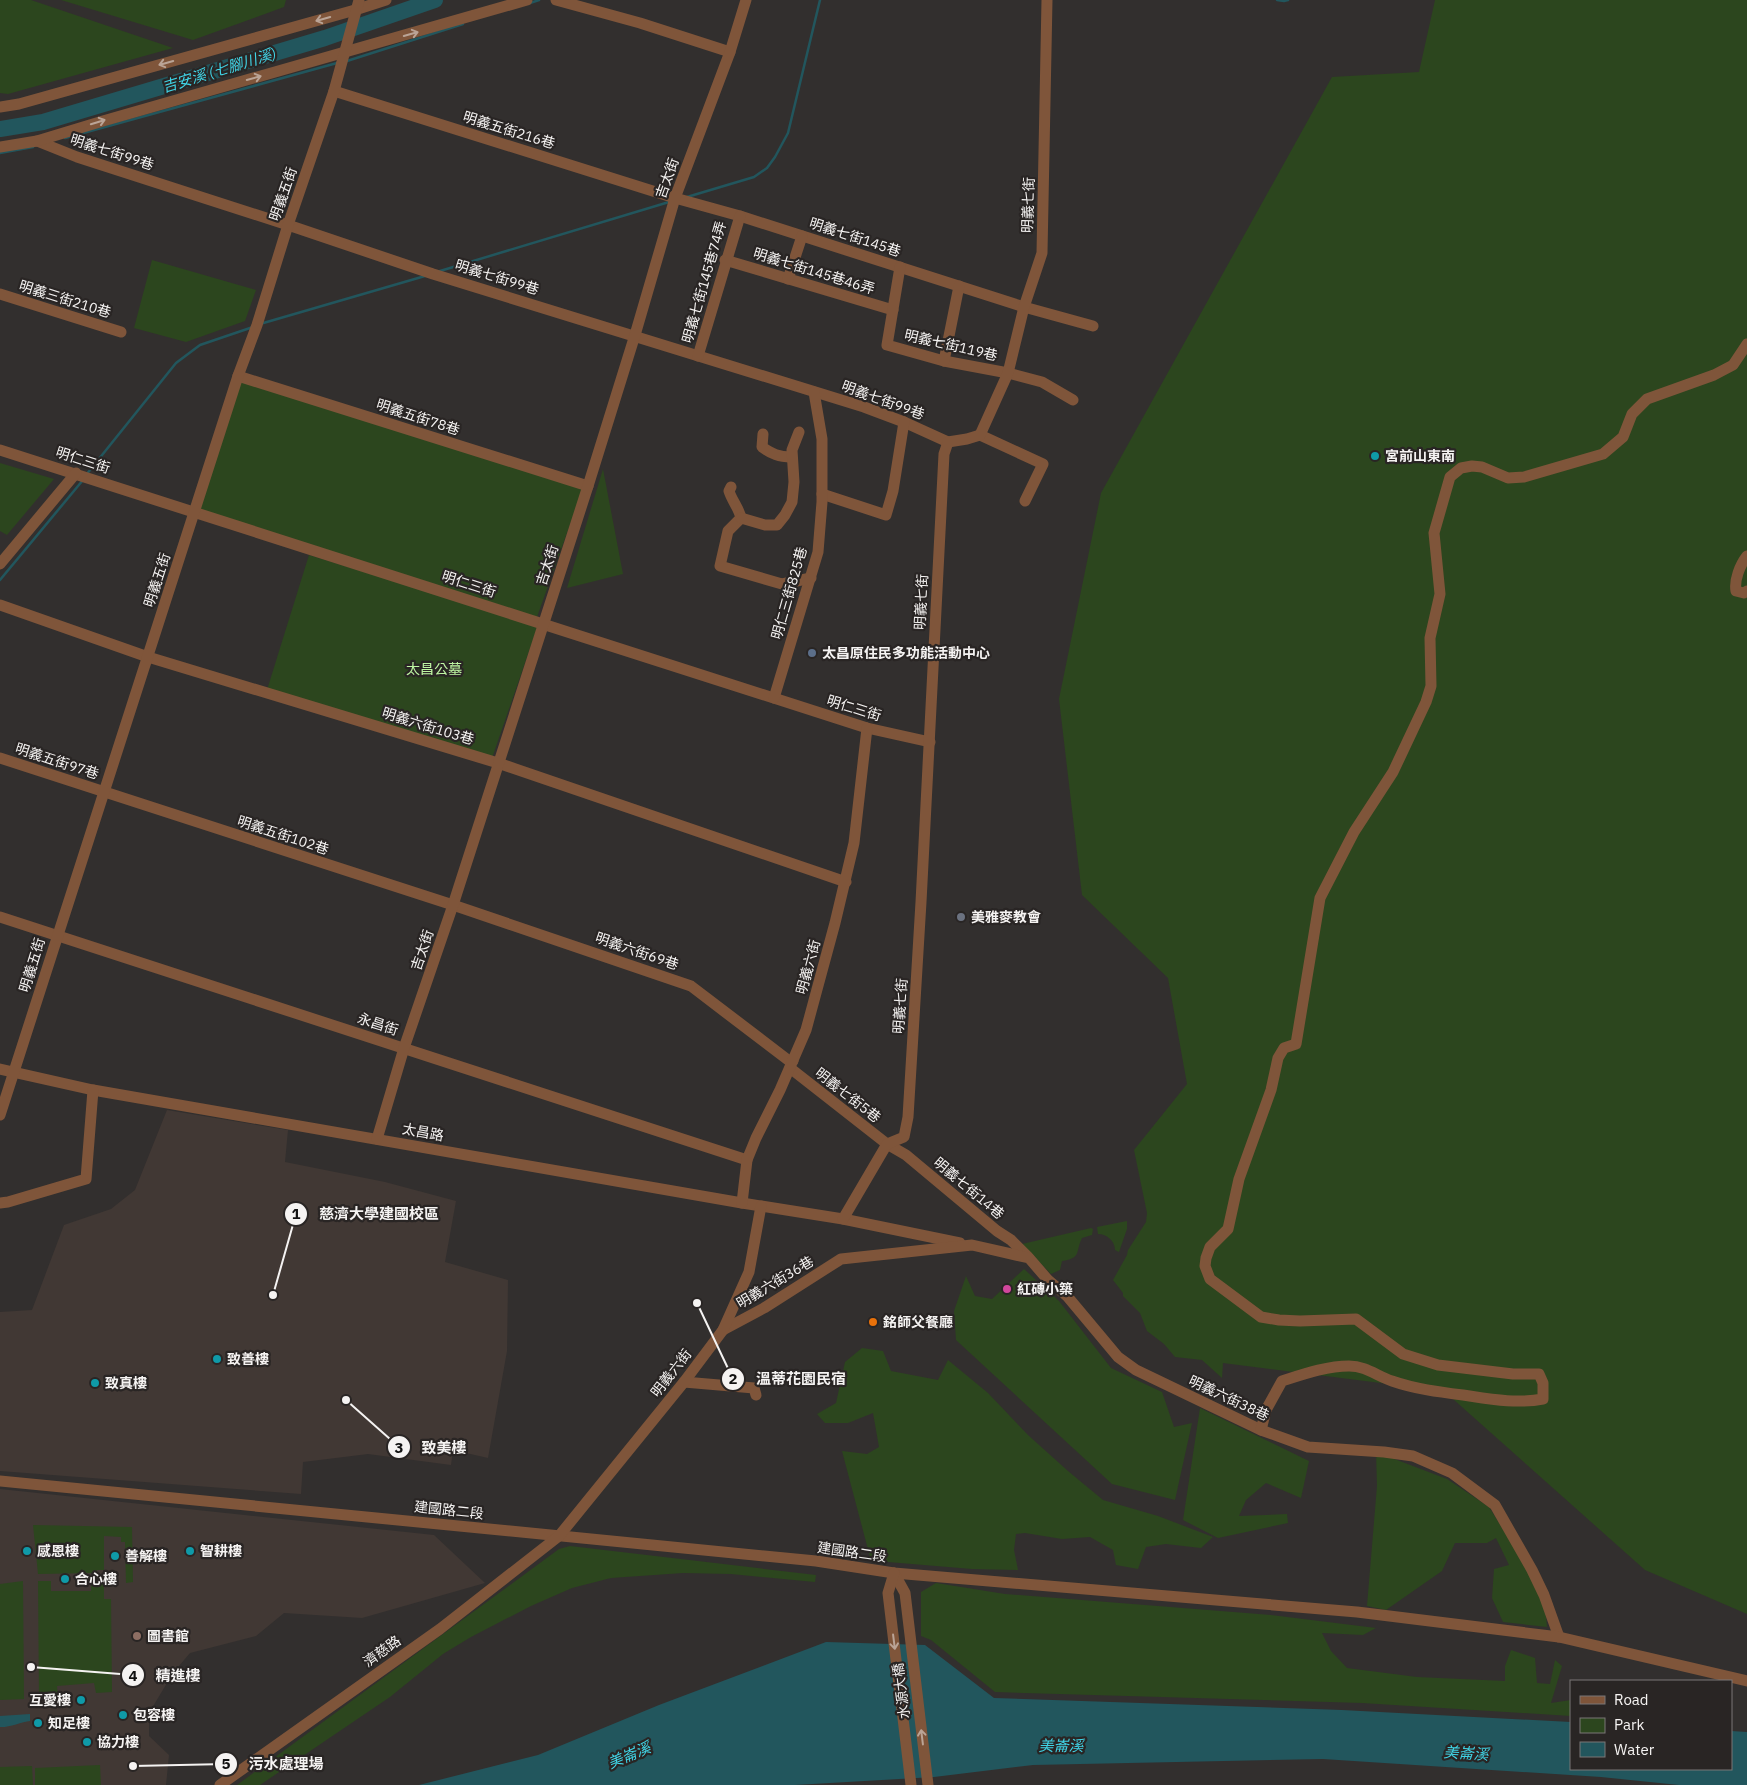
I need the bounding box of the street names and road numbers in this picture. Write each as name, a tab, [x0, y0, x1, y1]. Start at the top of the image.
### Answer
street label: 明義五街216巷	[461, 107, 557, 153]
street label: 明義七街99巷	[68, 130, 156, 174]
street label: 吉太街	[651, 155, 683, 201]
street label: 明義五街	[265, 165, 301, 223]
street label: 明義七街	[1018, 177, 1038, 233]
street label: 明義七街145巷	[807, 214, 903, 260]
street label: 明義七街145巷74弄	[678, 219, 730, 345]
street label: 明義七街145巷46弄	[751, 244, 877, 298]
street label: 明義七街99巷	[453, 256, 541, 298]
street label: 明義三街210巷	[17, 276, 113, 322]
street label: 明義七街119巷	[903, 326, 999, 364]
street label: 明義七街99巷	[839, 377, 927, 423]
street label: 明義五街78巷	[374, 395, 462, 439]
street label: 明仁三街	[54, 443, 112, 477]
street label: 吉太街	[532, 542, 562, 588]
street label: 明仁三街825巷	[767, 545, 811, 641]
street label: 明義五街	[140, 551, 174, 609]
street label: 明仁三街	[440, 567, 498, 601]
street label: 明義七街	[911, 574, 931, 630]
street label: 明仁三街	[825, 691, 883, 725]
street label: 明義六街103巷	[380, 703, 476, 749]
street label: 明義五街97巷	[13, 739, 101, 783]
street label: 明義五街102巷	[235, 812, 331, 858]
street label: 吉太街	[407, 927, 437, 973]
street label: 明義六街69巷	[593, 928, 681, 974]
street label: 明義五街	[15, 936, 49, 994]
street label: 明義六街	[792, 938, 824, 996]
street label: 明義七街	[889, 977, 911, 1035]
street label: 永昌街	[355, 1009, 401, 1039]
street label: 明義七街5巷	[812, 1064, 884, 1126]
street label: 太昌路	[401, 1119, 445, 1145]
street label: 明義七街14巷	[930, 1153, 1008, 1223]
street label: 明義六街36巷	[733, 1252, 817, 1312]
street label: 明義六街	[647, 1345, 695, 1401]
street label: 明義六街38巷	[1186, 1371, 1272, 1425]
street label: 建國路二段	[413, 1497, 485, 1523]
street label: 建國路二段	[816, 1538, 888, 1566]
street label: 濟慈路	[360, 1632, 404, 1670]
street label: 水源大橋	[889, 1662, 913, 1720]

